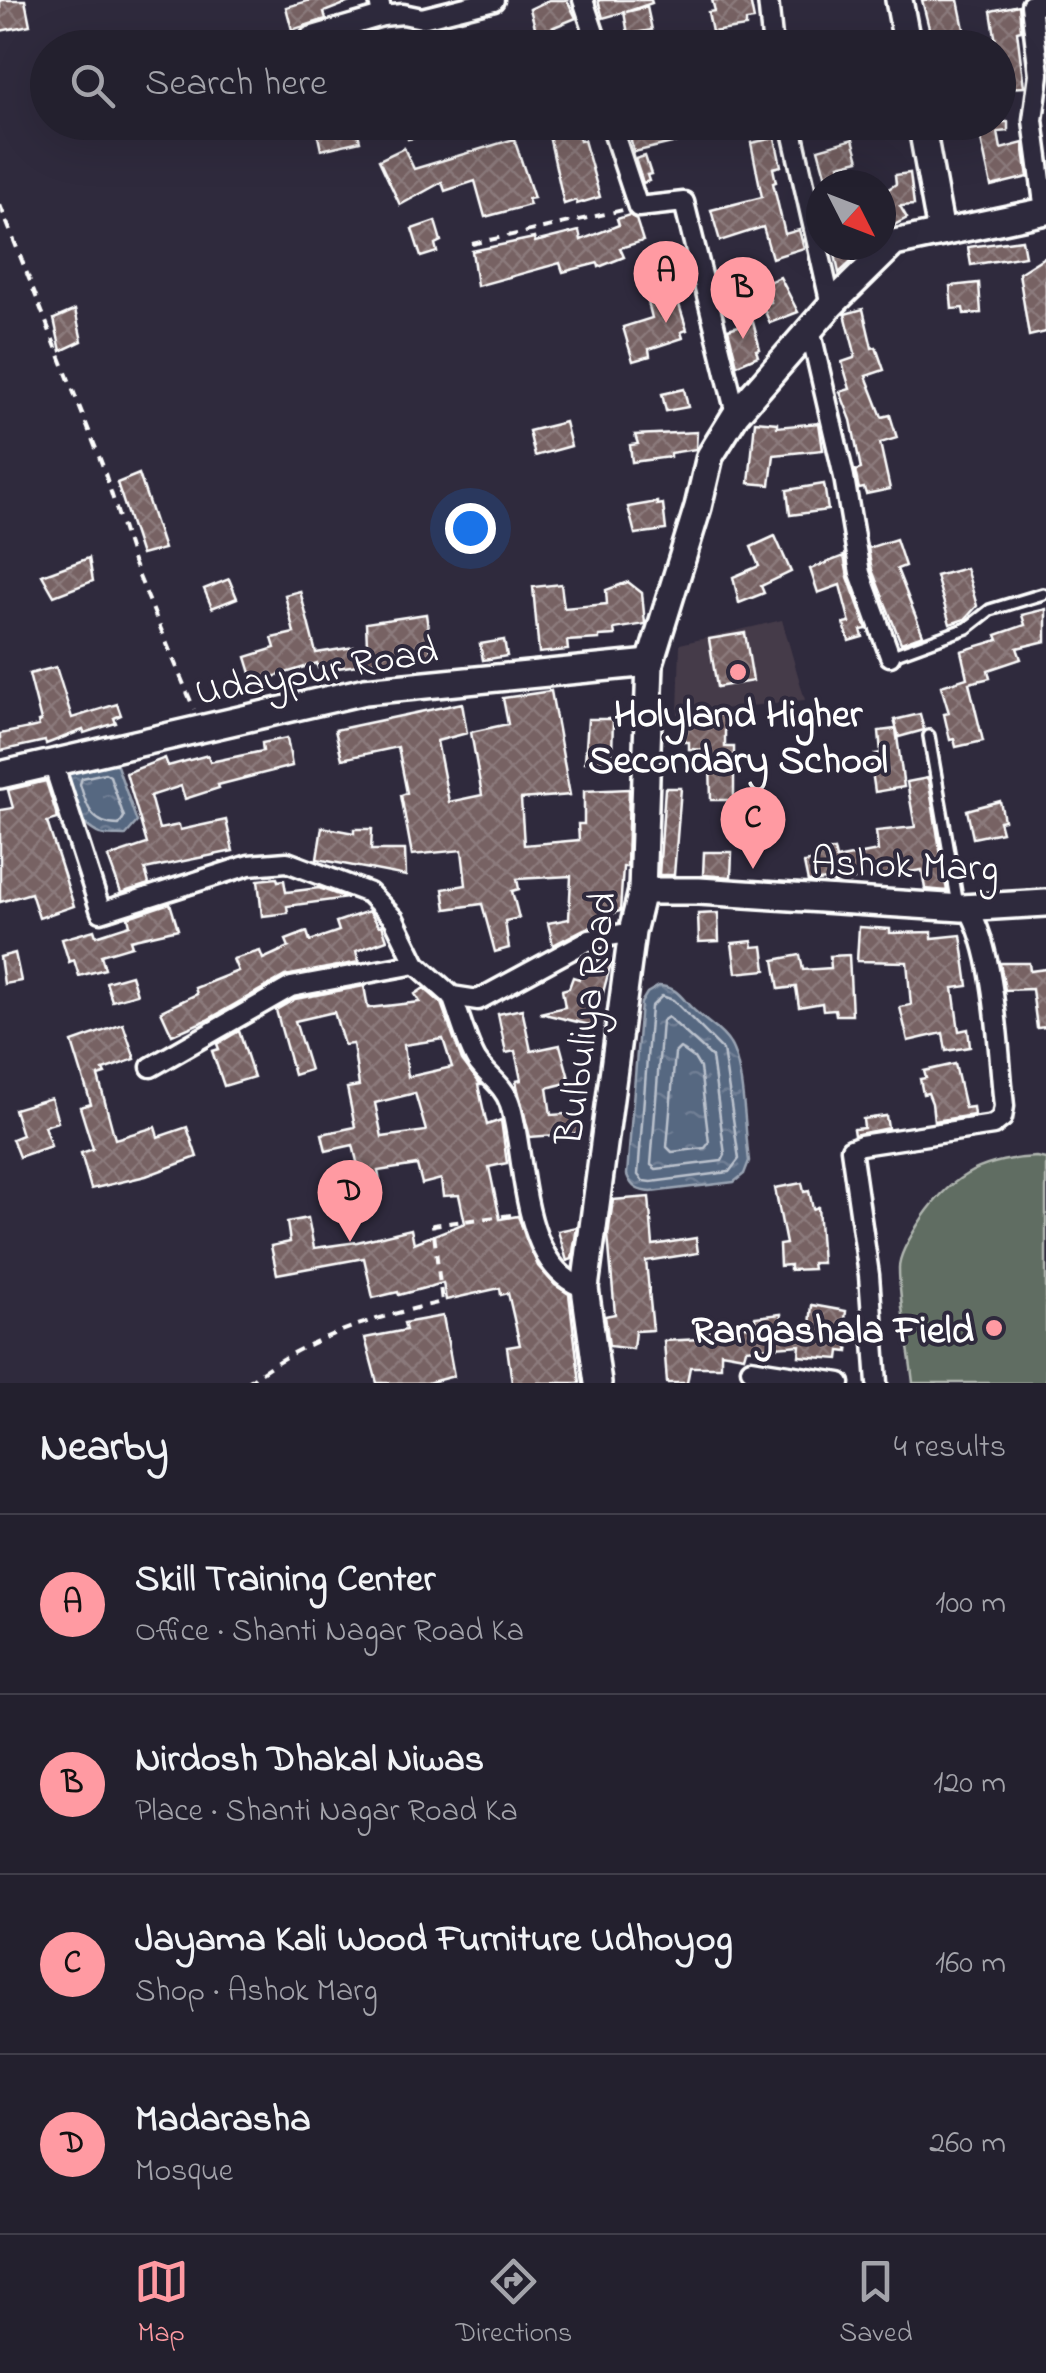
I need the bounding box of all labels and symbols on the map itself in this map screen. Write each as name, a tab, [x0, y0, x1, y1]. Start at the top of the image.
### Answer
north arrow	[806, 170, 896, 260]
pin: A	[634, 240, 698, 323]
pin: B	[710, 256, 776, 339]
your location	[445, 503, 496, 554]
street label: Udaypur Road	[191, 623, 443, 724]
marker: Holyland Higher Secondary School	[727, 661, 749, 683]
place label: Holyland Higher Secondary School	[588, 687, 888, 792]
pin: C	[720, 786, 786, 869]
street label: Ashok Marg	[810, 835, 1000, 900]
street label: Bulbuliya Road	[541, 888, 635, 1150]
pin: D	[318, 1160, 382, 1242]
place label: Rangashala Field	[691, 1303, 975, 1362]
marker: Rangashala Field	[983, 1317, 1005, 1339]

